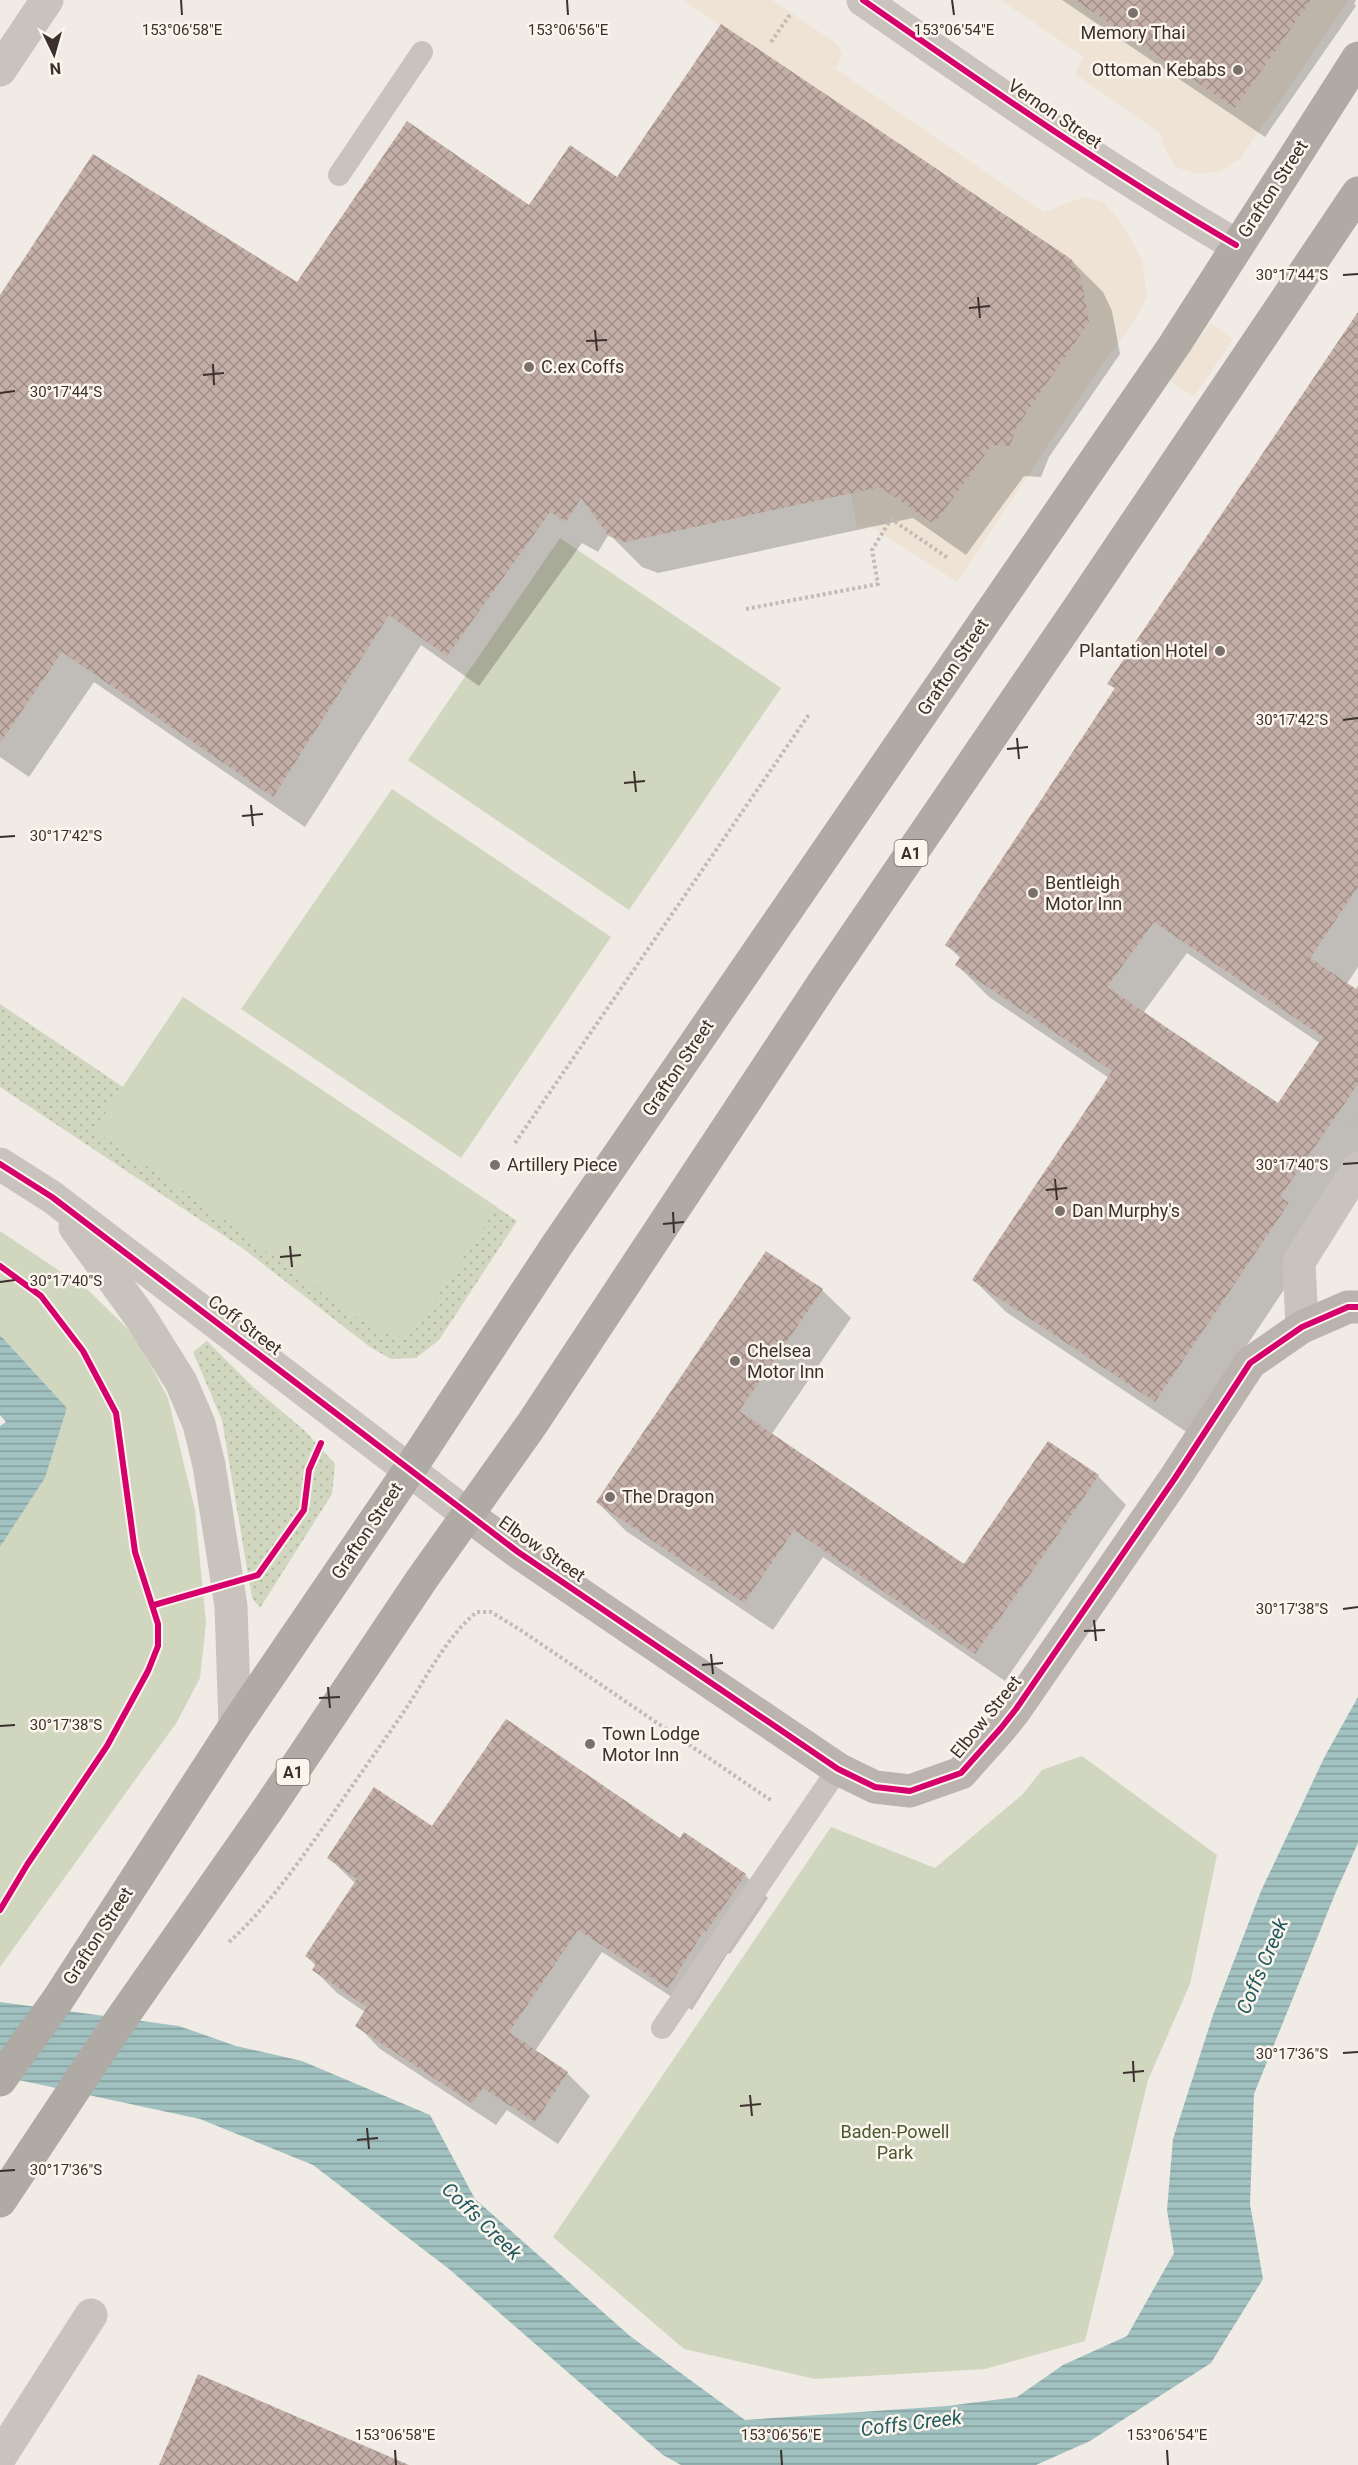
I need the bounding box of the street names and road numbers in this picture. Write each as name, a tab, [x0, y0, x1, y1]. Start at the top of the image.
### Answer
street label: Vernon Street	[1004, 74, 1106, 153]
street label: Grafton Street	[1233, 136, 1312, 241]
street label: Grafton Street	[913, 614, 993, 719]
road number: A1	[894, 840, 928, 866]
street label: Grafton Street	[638, 1015, 718, 1120]
street label: Coff Street	[204, 1290, 286, 1359]
street label: Grafton Street	[327, 1478, 407, 1583]
street label: Elbow Street	[495, 1511, 590, 1586]
street label: Elbow Street	[946, 1671, 1025, 1762]
road number: A1	[276, 1759, 310, 1785]
street label: Grafton Street	[58, 1883, 137, 1988]

